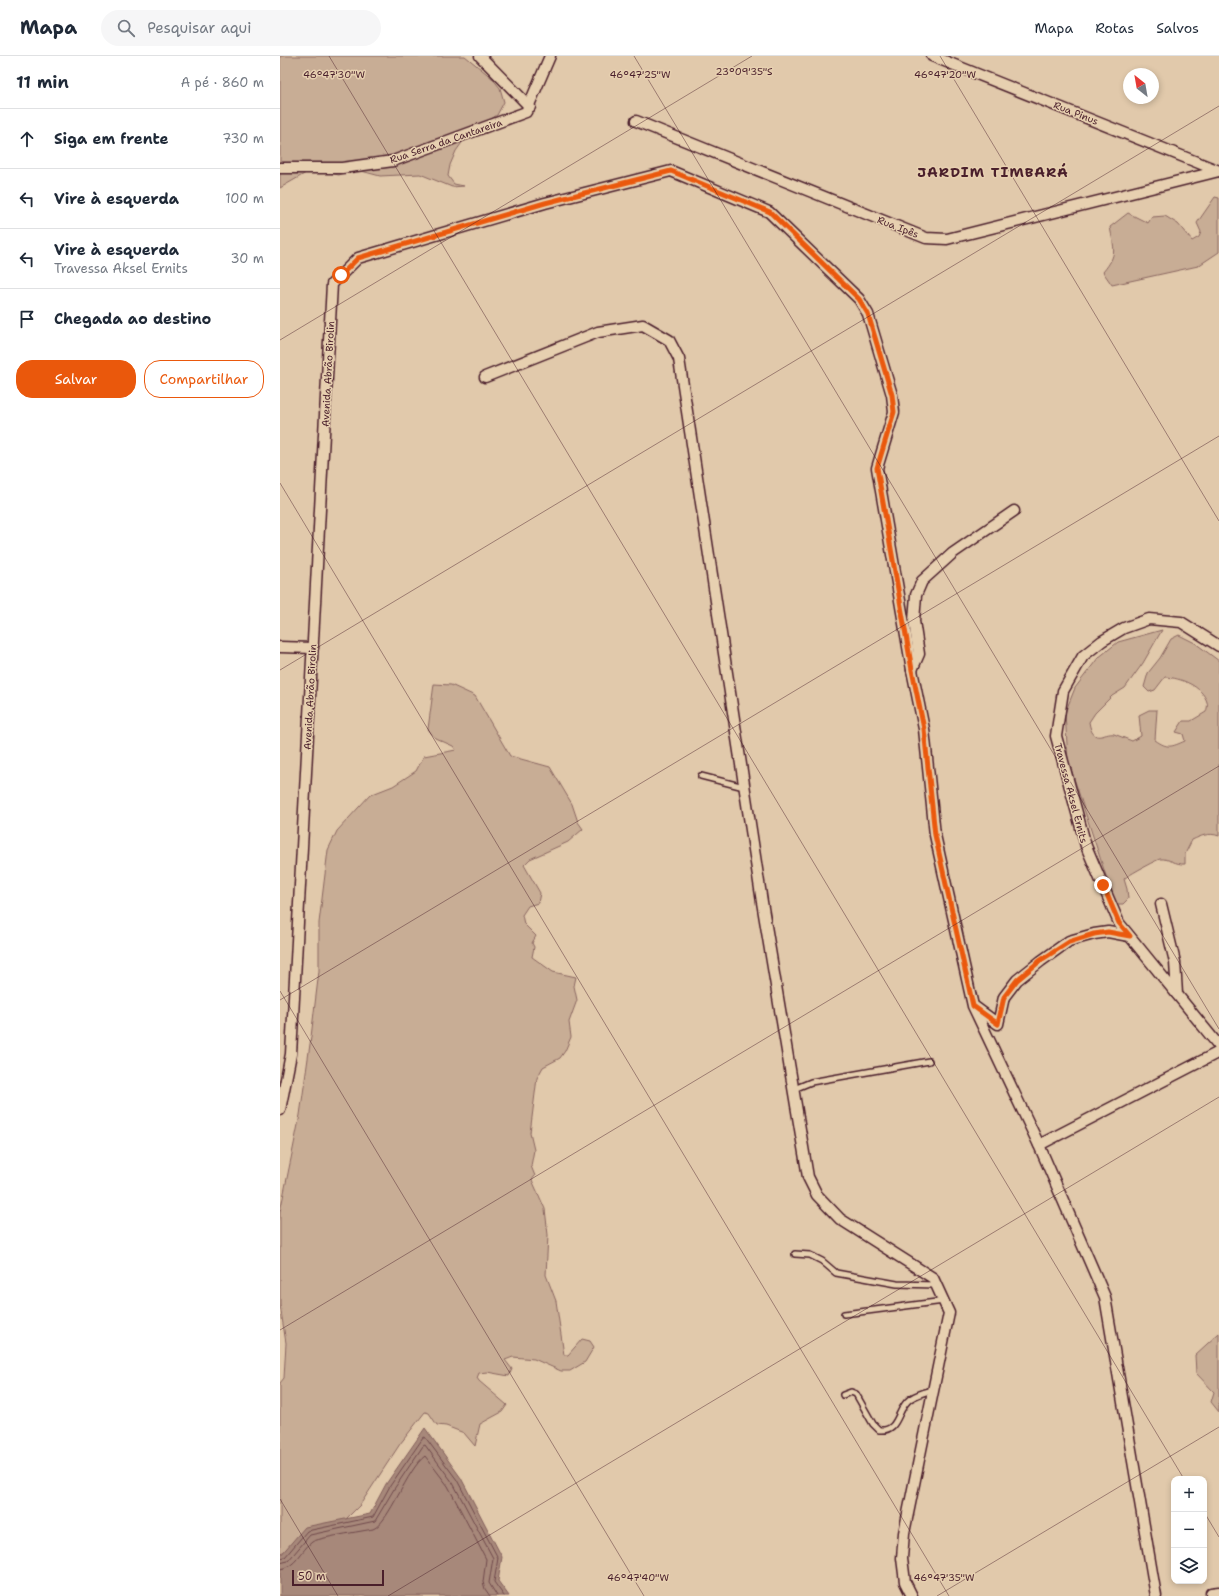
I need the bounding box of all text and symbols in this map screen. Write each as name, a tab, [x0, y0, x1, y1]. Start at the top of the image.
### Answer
search box	[101, 10, 381, 46]
text: Mapa	[20, 15, 77, 40]
icon: search	[115, 17, 137, 39]
text: Pesquisar aqui	[147, 18, 251, 38]
text: Mapa	[1034, 19, 1073, 37]
text: Rotas	[1095, 19, 1134, 37]
text: Salvos	[1156, 19, 1199, 37]
text: 23°09'35"S	[716, 65, 773, 78]
text: 46°47'30"W	[303, 68, 366, 81]
text: 46°47'25"W	[609, 68, 671, 81]
text: 46°47'20"W	[914, 68, 976, 81]
north arrow	[1123, 68, 1159, 104]
text: 11 min	[16, 71, 69, 93]
text: A pé · 860 m	[181, 74, 264, 91]
street label: Rua Pinus	[1052, 98, 1100, 128]
street label: Rua Serra da Cantareira	[388, 115, 505, 166]
icon: ahead	[16, 128, 38, 150]
text: Siga em frente	[54, 129, 169, 149]
text: 730 m	[222, 130, 264, 147]
district label: JARDIM TIMBARÁ	[917, 163, 1069, 181]
icon: left	[16, 188, 38, 210]
text: Vire à esquerda	[54, 189, 179, 209]
text: 100 m	[225, 190, 264, 207]
street label: Rua Ipês	[875, 213, 921, 241]
text: Vire à esquerda	[54, 240, 179, 260]
icon: left	[16, 248, 38, 270]
text: 30 m	[230, 250, 264, 267]
text: Travessa Aksel Ernits	[54, 260, 188, 277]
route start	[332, 266, 350, 284]
icon: arrive	[16, 308, 38, 330]
text: Chegada ao destino	[54, 309, 211, 329]
street label: Avenida Abrão Birolin	[319, 321, 337, 427]
button: Salvar	[16, 360, 136, 398]
button: Compartilhar	[144, 360, 264, 398]
street label: Avenida Abrão Birolin	[301, 644, 319, 750]
street label: Travessa Aksel Ernits	[1051, 742, 1091, 844]
route end	[1094, 876, 1112, 894]
map controls	[1171, 1476, 1207, 1584]
button: +	[1171, 1476, 1207, 1512]
button: −	[1171, 1512, 1207, 1548]
button: layers	[1171, 1548, 1207, 1584]
scale bar	[292, 1568, 384, 1587]
text: 50 m	[298, 1569, 326, 1584]
text: 46°47'40"W	[607, 1571, 669, 1584]
text: 46°47'35"W	[913, 1571, 975, 1584]

